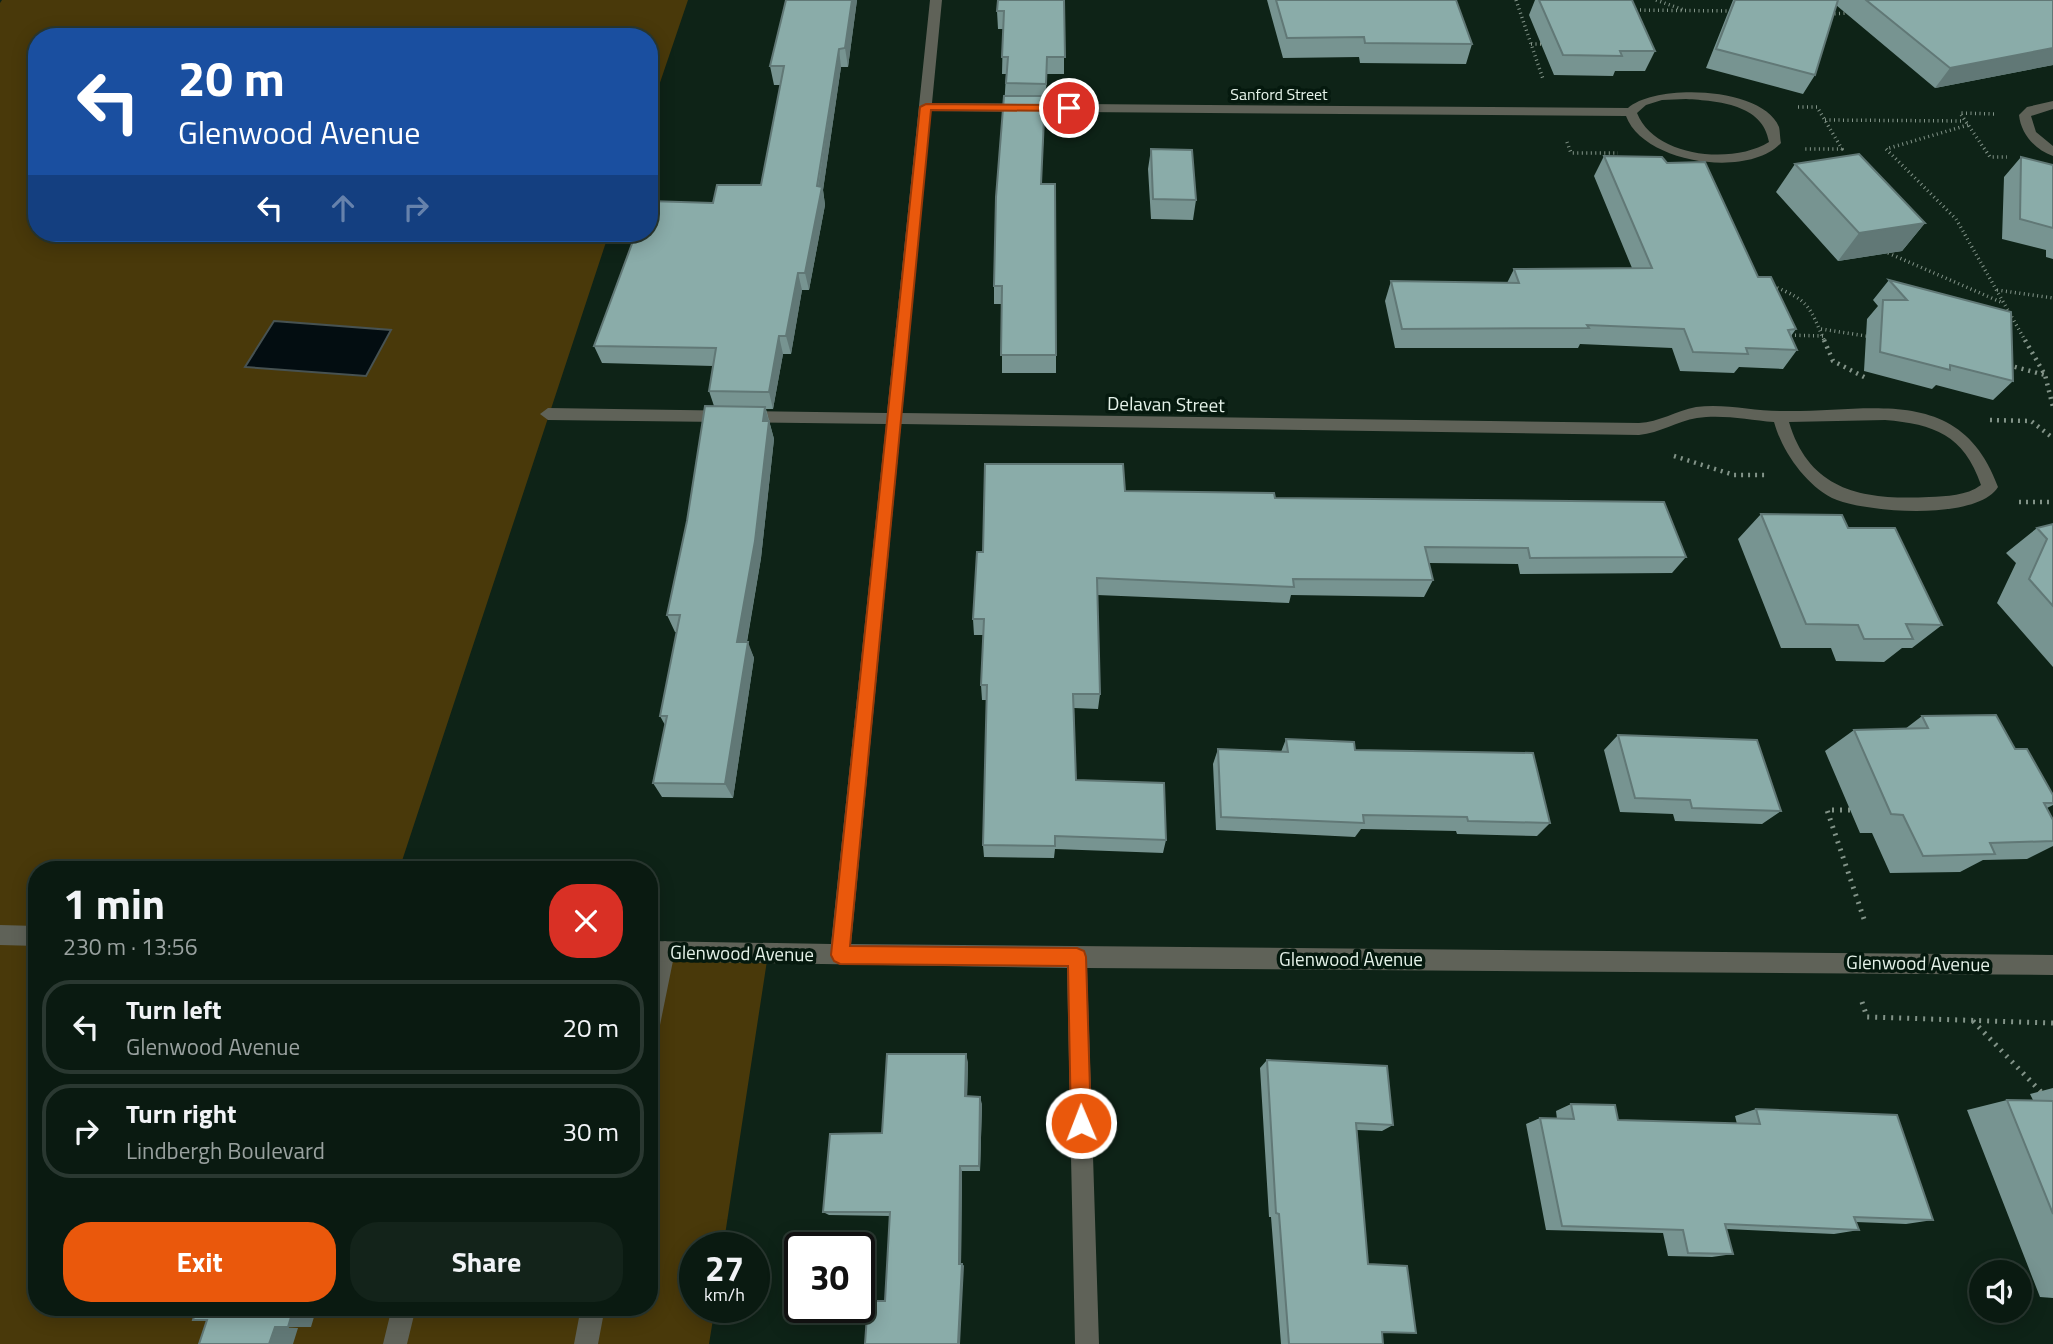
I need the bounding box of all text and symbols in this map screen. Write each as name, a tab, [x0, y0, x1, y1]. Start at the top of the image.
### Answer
text: 20 m	[178, 40, 285, 115]
icon: left	[63, 56, 154, 147]
pin	[1039, 78, 1099, 138]
street label: Sanford Street	[1230, 82, 1328, 106]
icon: arrive	[1050, 89, 1088, 127]
text: Glenwood Avenue	[178, 108, 420, 156]
icon: left	[251, 189, 289, 227]
icon: ahead	[324, 189, 362, 227]
icon: right	[397, 189, 435, 227]
street label: Delavan Street	[1107, 388, 1225, 419]
text: 1 min	[63, 871, 165, 935]
button: close	[549, 884, 623, 958]
text: 230 m · 13:56	[63, 929, 198, 964]
street label: Glenwood Avenue	[670, 937, 814, 968]
street label: Glenwood Avenue	[1279, 944, 1423, 973]
street label: Glenwood Avenue	[1846, 947, 1990, 978]
text: Turn left	[126, 990, 221, 1029]
icon: left	[67, 1008, 105, 1046]
text: 20 m	[562, 1008, 619, 1047]
text: Glenwood Avenue	[126, 1029, 300, 1064]
position arrow	[1044, 1086, 1118, 1160]
text: Turn right	[126, 1094, 237, 1133]
icon: right	[67, 1112, 105, 1150]
text: 30 m	[562, 1112, 619, 1151]
text: Lindbergh Boulevard	[126, 1133, 325, 1168]
button: Exit	[63, 1222, 336, 1302]
button: Share	[350, 1222, 623, 1302]
speed limit sign: 30	[784, 1232, 875, 1323]
text: 27	[705, 1241, 744, 1295]
map controls	[1969, 1260, 2032, 1323]
button: sound	[1969, 1260, 2032, 1323]
text: km/h	[704, 1281, 745, 1308]

